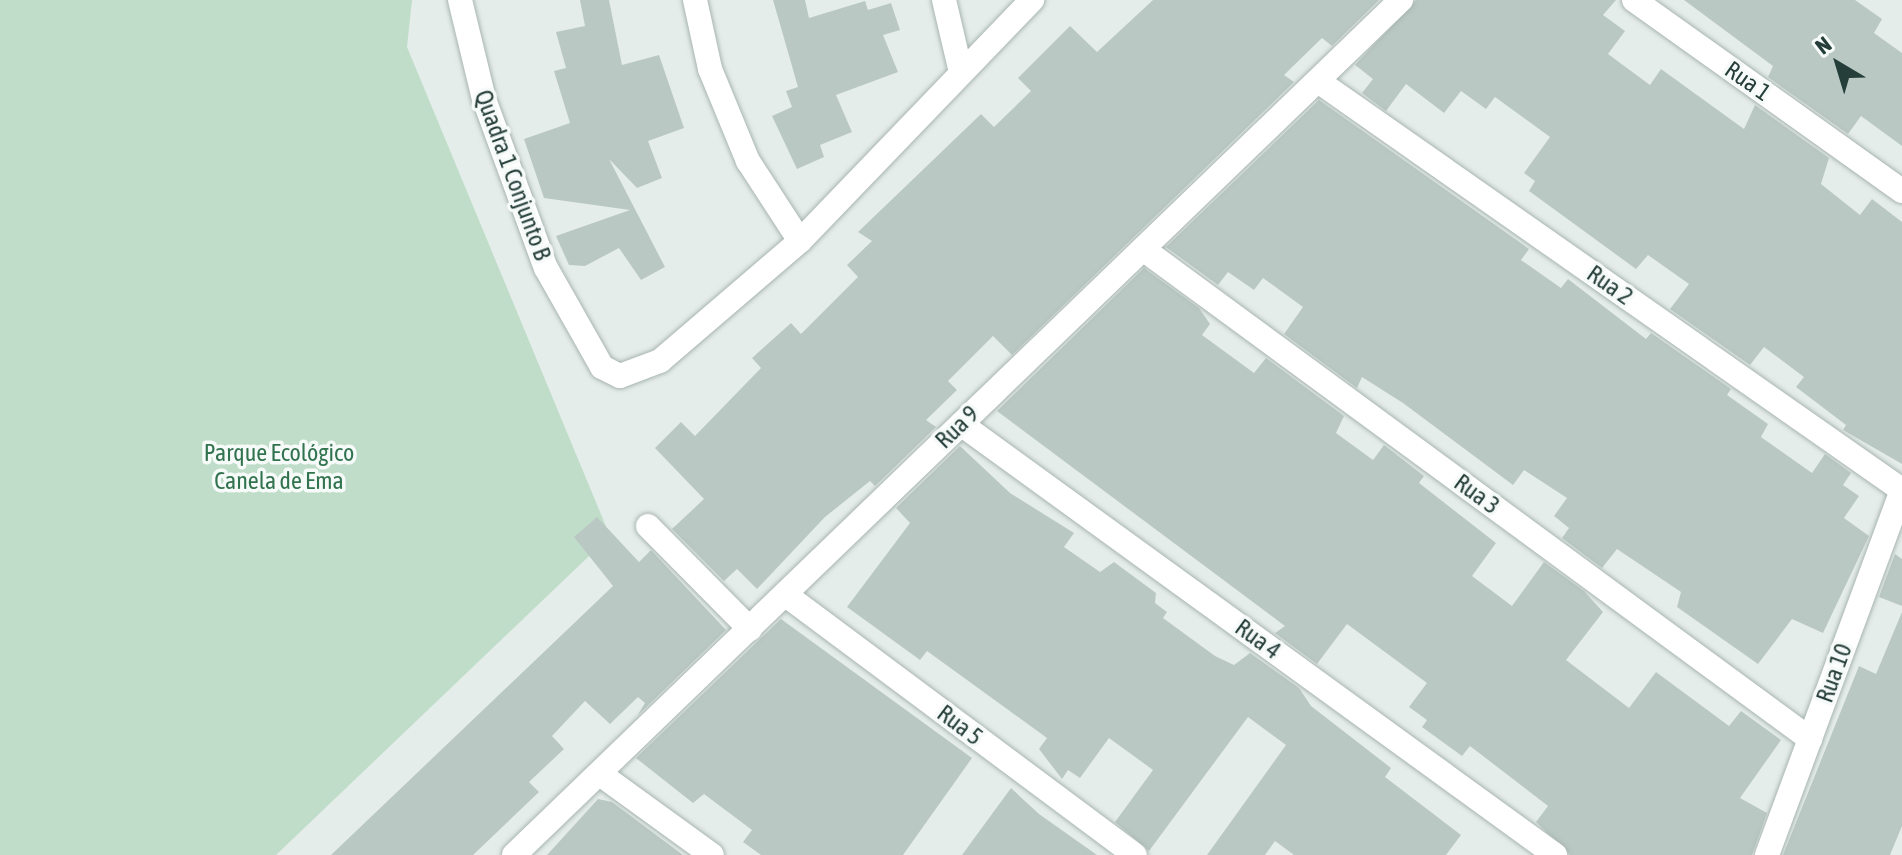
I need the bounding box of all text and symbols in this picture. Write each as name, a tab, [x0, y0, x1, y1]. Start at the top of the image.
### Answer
north arrow	[1798, 24, 1878, 104]
text: N	[1810, 31, 1836, 59]
street label: Rua 1	[1720, 55, 1776, 107]
street label: Quadra 1 Conjunto B	[469, 86, 557, 264]
street label: Rua 2	[1582, 259, 1638, 311]
street label: Rua 9	[929, 400, 985, 454]
park label: Parque Ecológico Canela de Ema	[204, 439, 354, 495]
street label: Rua 3	[1449, 468, 1505, 520]
street label: Rua 4	[1230, 613, 1286, 665]
street label: Rua 10	[1810, 640, 1858, 706]
street label: Rua 5	[932, 699, 988, 751]

